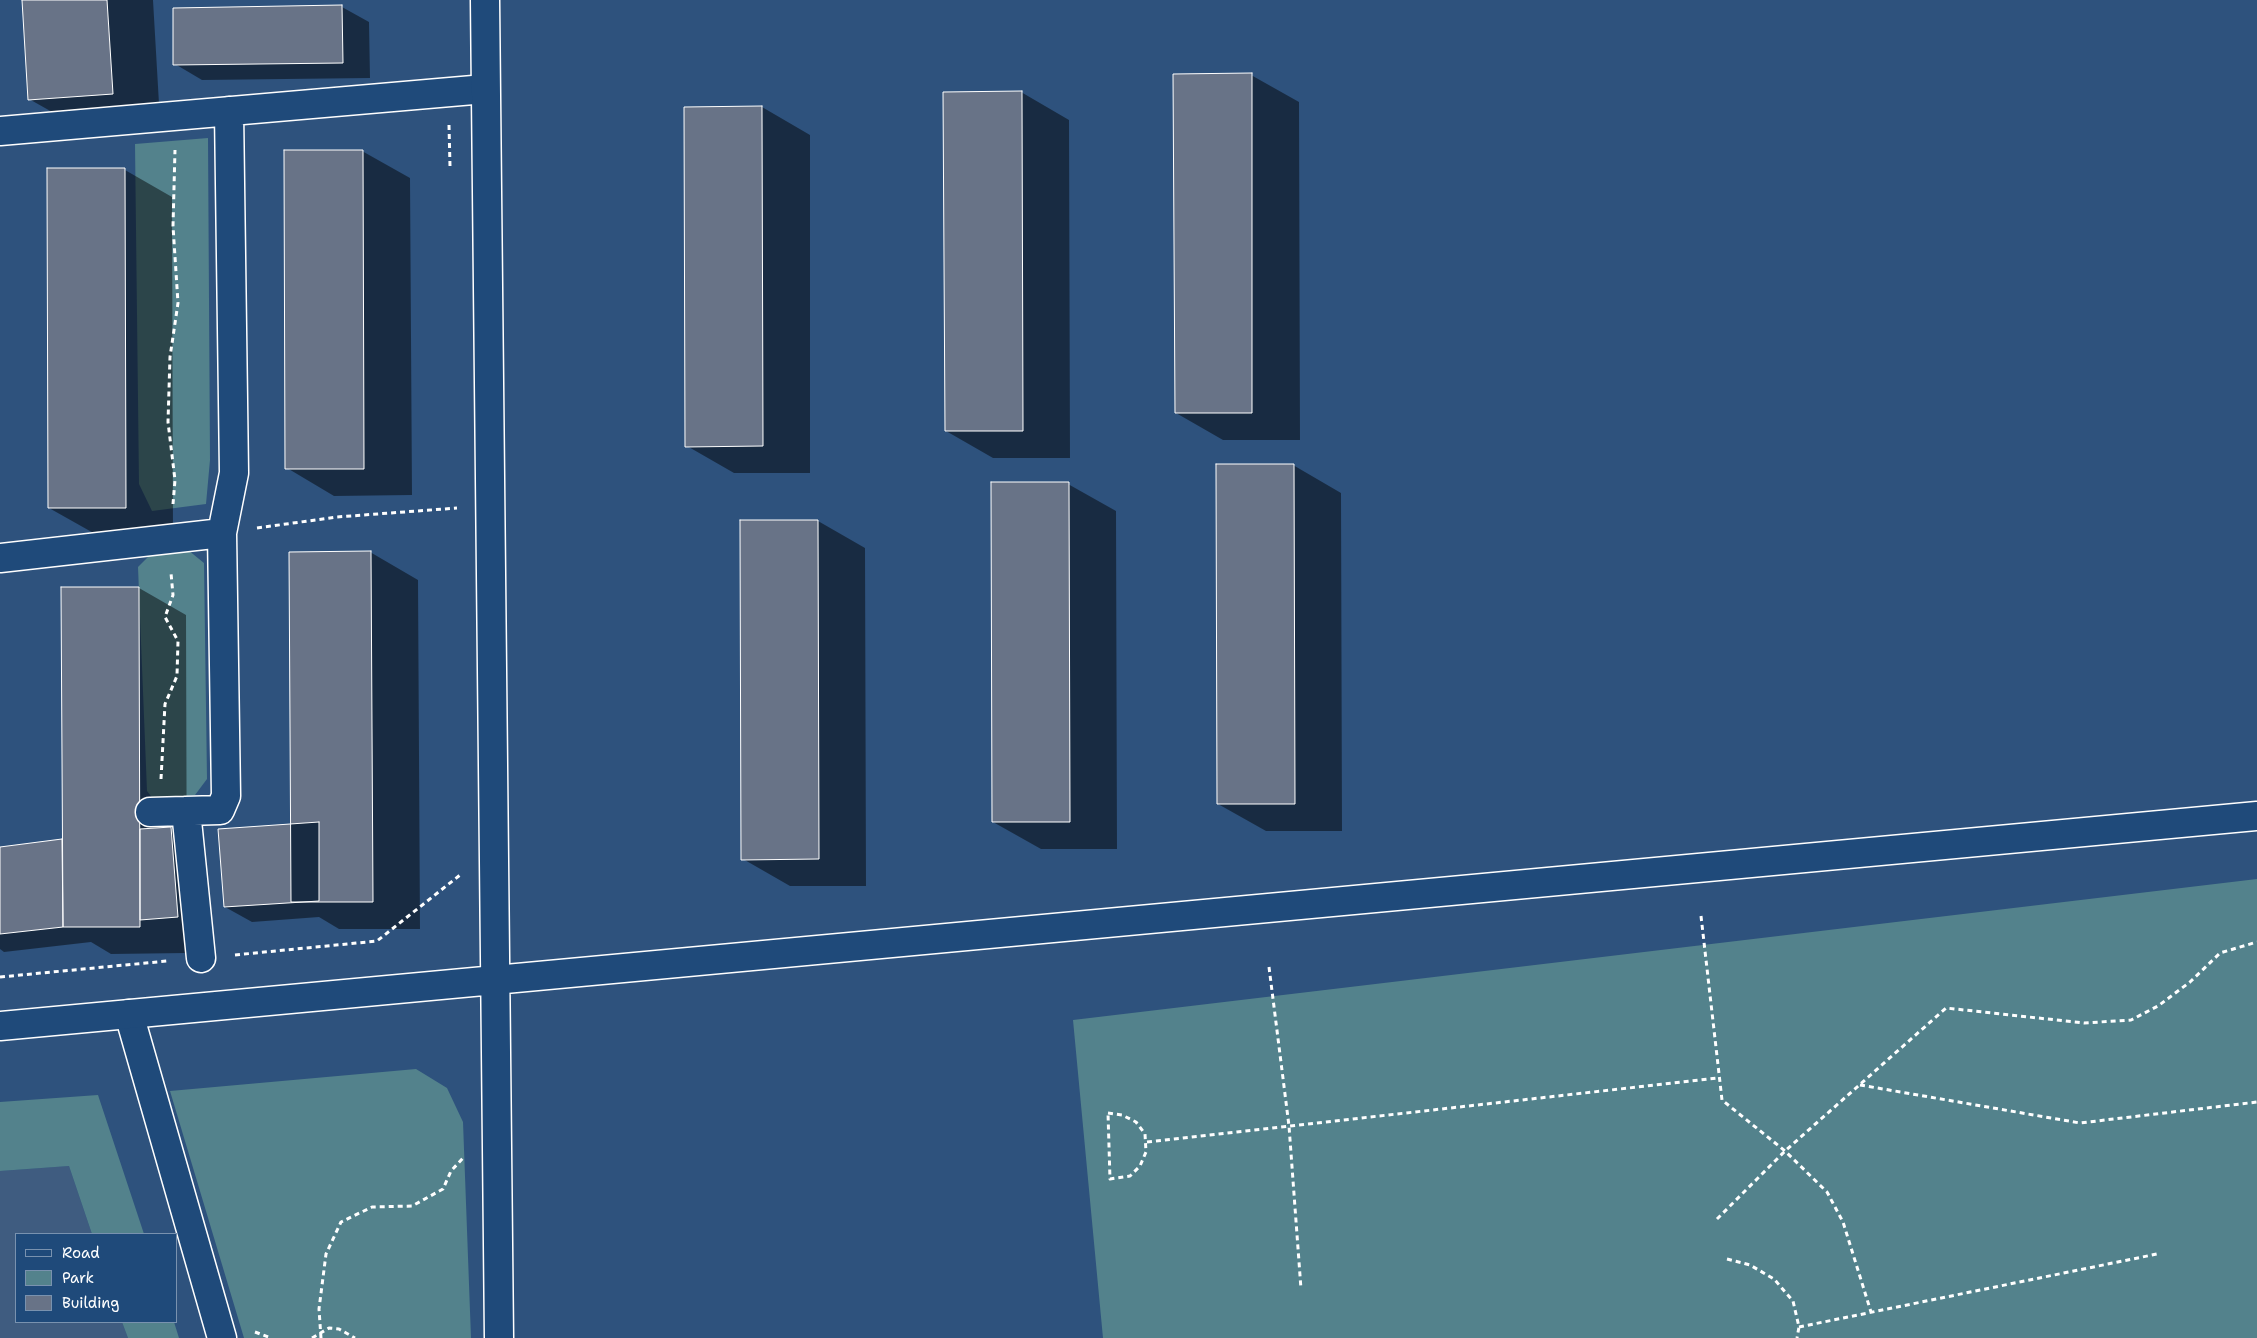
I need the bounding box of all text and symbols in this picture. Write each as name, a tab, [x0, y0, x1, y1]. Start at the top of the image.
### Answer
legend	[15, 1233, 178, 1323]
text: Road	[62, 1243, 100, 1263]
text: Park	[62, 1268, 94, 1288]
text: Building	[62, 1293, 119, 1313]

